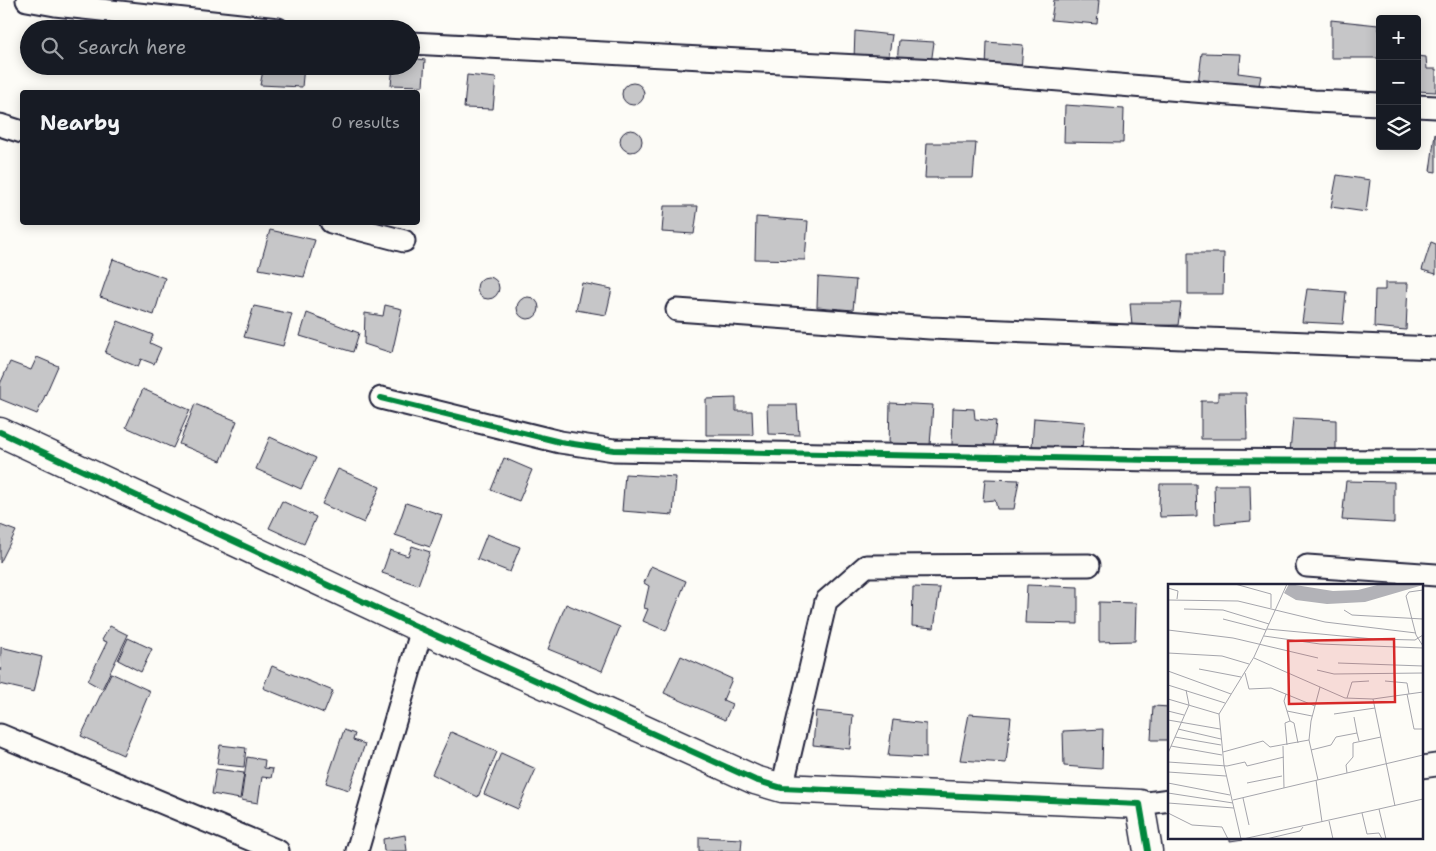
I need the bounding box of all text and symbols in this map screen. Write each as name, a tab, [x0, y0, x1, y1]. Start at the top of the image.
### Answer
map controls	[1376, 15, 1421, 150]
button: +	[1376, 15, 1421, 60]
search box	[20, 20, 420, 75]
icon: search	[38, 34, 66, 62]
text: Search here	[78, 35, 187, 60]
button: −	[1376, 60, 1421, 105]
button: layers	[1376, 105, 1421, 150]
text: Nearby	[40, 109, 120, 137]
text: 0 results	[331, 112, 400, 133]
inset map	[1168, 584, 1424, 838]

